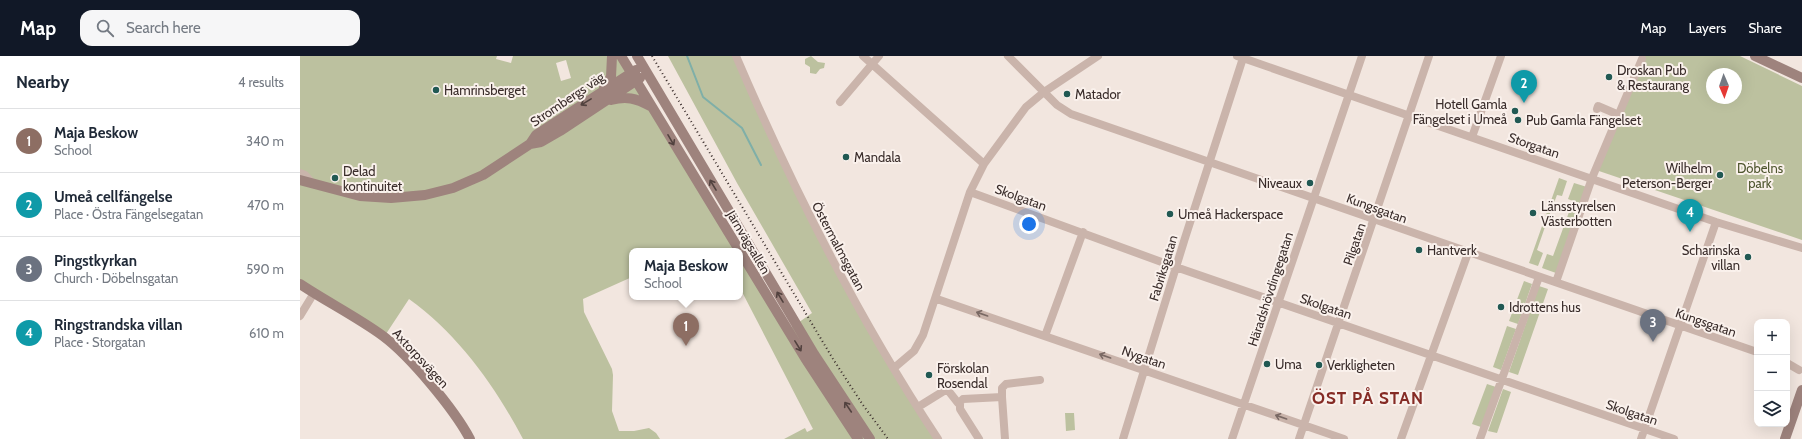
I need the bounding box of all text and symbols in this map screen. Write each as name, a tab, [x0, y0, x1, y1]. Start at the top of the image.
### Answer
search box	[80, 10, 360, 46]
text: Map	[20, 17, 56, 40]
icon: search	[94, 17, 116, 39]
text: Search here	[126, 19, 201, 37]
text: Map	[1641, 19, 1666, 37]
text: Layers	[1688, 19, 1726, 37]
text: Share	[1748, 19, 1782, 37]
place label: Droskan Pub & Restaurang	[1617, 62, 1689, 93]
street label: Strombergs väg	[527, 68, 608, 130]
north arrow	[1706, 68, 1742, 104]
pin: 2	[1511, 70, 1537, 103]
text: Nearby	[16, 72, 69, 92]
marker: Droskan Pub & Restaurang	[1604, 72, 1614, 82]
text: 4 results	[238, 74, 284, 90]
place label: Hamrinsberget	[444, 82, 526, 98]
marker: Hamrinsberget	[431, 85, 441, 95]
place label: Matador	[1075, 86, 1122, 102]
marker: Matador	[1062, 89, 1072, 99]
place label: Hotell Gamla Fängelset i Umeå	[1413, 96, 1508, 127]
one-way arrow	[580, 99, 592, 107]
marker: Hotell Gamla Fängelset i Umeå	[1510, 106, 1520, 116]
place label: Pub Gamla Fängelset	[1526, 112, 1642, 128]
marker: Pub Gamla Fängelset	[1513, 115, 1523, 125]
text: Maja Beskow	[54, 124, 138, 142]
street label: Storgatan	[1506, 129, 1562, 161]
text: 1	[27, 133, 31, 149]
text: 340 m	[246, 133, 284, 149]
one-way arrow	[667, 134, 675, 146]
text: School	[54, 142, 92, 158]
place label: Mandala	[854, 149, 902, 165]
marker: Mandala	[841, 152, 851, 162]
place label: Wilhelm Peterson-Berger	[1622, 160, 1713, 191]
park label: Döbelns park	[1737, 160, 1784, 191]
place label: Delad kontinuitet	[343, 163, 403, 194]
marker: Wilhelm Peterson-Berger	[1715, 170, 1725, 180]
marker: Delad kontinuitet	[330, 173, 340, 183]
place label: Niveaux	[1258, 175, 1303, 191]
marker: Niveaux	[1305, 178, 1315, 188]
one-way arrow	[708, 179, 716, 191]
street label: Skolgatan	[993, 180, 1049, 214]
text: Umeå cellfängelse	[54, 188, 172, 206]
street label: Kungsgatan	[1344, 190, 1410, 226]
text: 2	[26, 197, 32, 213]
text: 470 m	[247, 197, 284, 213]
place label: Länsstyrelsen Västerbotten	[1541, 198, 1616, 229]
street label: Östermalmsgatan	[809, 199, 869, 293]
pin: 4	[1677, 199, 1703, 232]
text: Place · Östra Fängelsegatan	[54, 206, 203, 222]
street label: Järnvägsallén	[723, 206, 774, 277]
place label: Umeå Hackerspace	[1178, 206, 1284, 222]
marker: Länsstyrelsen Västerbotten	[1528, 208, 1538, 218]
marker: Umeå Hackerspace	[1165, 209, 1175, 219]
your location	[1019, 214, 1039, 234]
street label: Pilgatan	[1339, 221, 1369, 267]
street label: Häradshövdingegatan	[1244, 230, 1296, 348]
street label: Fabriksgatan	[1145, 233, 1181, 303]
place label: Hantverk	[1427, 242, 1477, 258]
place label: Scharinska villan	[1682, 242, 1741, 273]
marker: Hantverk	[1414, 245, 1424, 255]
popup	[629, 248, 743, 300]
text: Pingstkyrkan	[54, 252, 137, 270]
marker: Scharinska villan	[1743, 252, 1753, 262]
text: Maja Beskow	[644, 257, 728, 275]
text: 3	[25, 261, 33, 277]
text: 590 m	[246, 261, 284, 277]
text: Church · Döbelnsgatan	[54, 270, 178, 286]
text: School	[644, 275, 682, 291]
street label: Skolgatan	[1298, 290, 1354, 322]
one-way arrow	[775, 291, 783, 303]
place label: Idrottens hus	[1509, 299, 1581, 315]
marker: Idrottens hus	[1496, 302, 1506, 312]
street label: Kungsgatan	[1673, 304, 1739, 340]
pin: 3	[1640, 309, 1666, 342]
one-way arrow	[976, 310, 988, 318]
pin: 1	[673, 313, 699, 346]
text: Ringstrandska villan	[54, 316, 182, 334]
map controls	[1754, 319, 1790, 427]
button: +	[1754, 319, 1790, 355]
text: 4	[25, 325, 33, 341]
text: 610 m	[249, 325, 284, 341]
street label: Axtorpsvägen	[389, 325, 453, 391]
text: Place · Storgatan	[54, 334, 145, 350]
one-way arrow	[794, 340, 802, 352]
street label: Nygatan	[1120, 342, 1168, 372]
one-way arrow	[1099, 352, 1111, 360]
button: −	[1754, 355, 1790, 391]
place label: Uma	[1275, 356, 1303, 372]
place label: Verkligheten	[1327, 357, 1395, 373]
marker: Uma	[1262, 359, 1272, 369]
place label: Förskolan Rosendal	[937, 360, 989, 391]
marker: Verkligheten	[1314, 360, 1324, 370]
marker: Förskolan Rosendal	[924, 370, 934, 380]
district label: ÖST PÅ STAN	[1312, 387, 1424, 408]
button: layers	[1754, 391, 1790, 427]
street label: Skolgatan	[1604, 396, 1660, 428]
one-way arrow	[844, 402, 852, 413]
one-way arrow	[1275, 413, 1288, 420]

